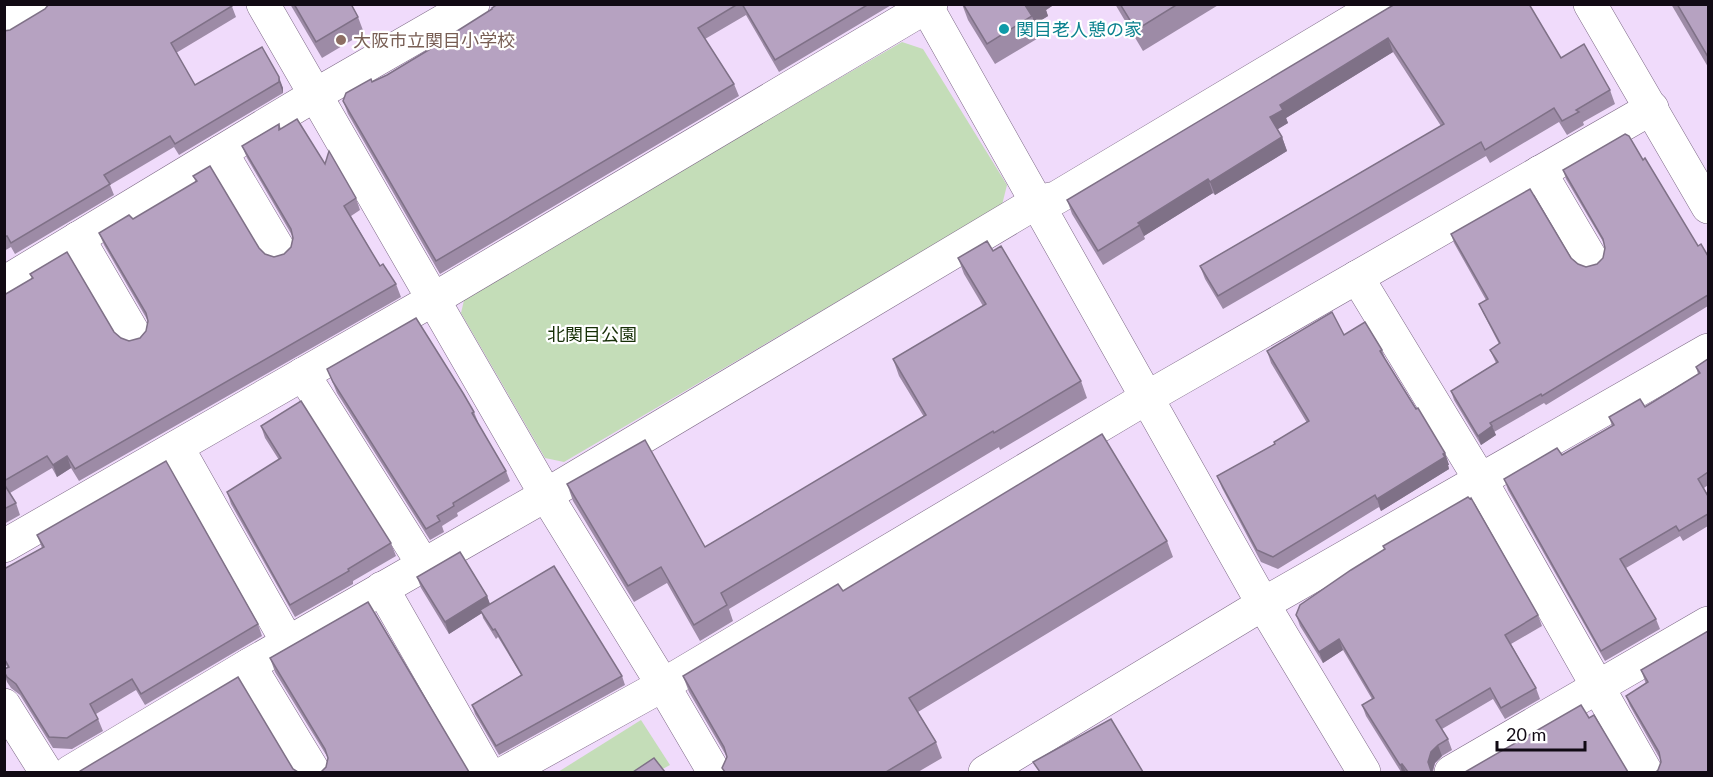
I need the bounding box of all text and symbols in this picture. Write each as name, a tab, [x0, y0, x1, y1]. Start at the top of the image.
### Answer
place label: 関目老人憩の家	[1016, 18, 1142, 40]
marker: 関目老人憩の家	[997, 22, 1011, 36]
place label: 大阪市立関目小学校	[353, 29, 515, 51]
marker: 大阪市立関目小学校	[334, 33, 348, 47]
park label: 北関目公園	[547, 323, 637, 345]
scale bar	[1497, 714, 1586, 752]
text: 20 m	[1506, 723, 1546, 745]

